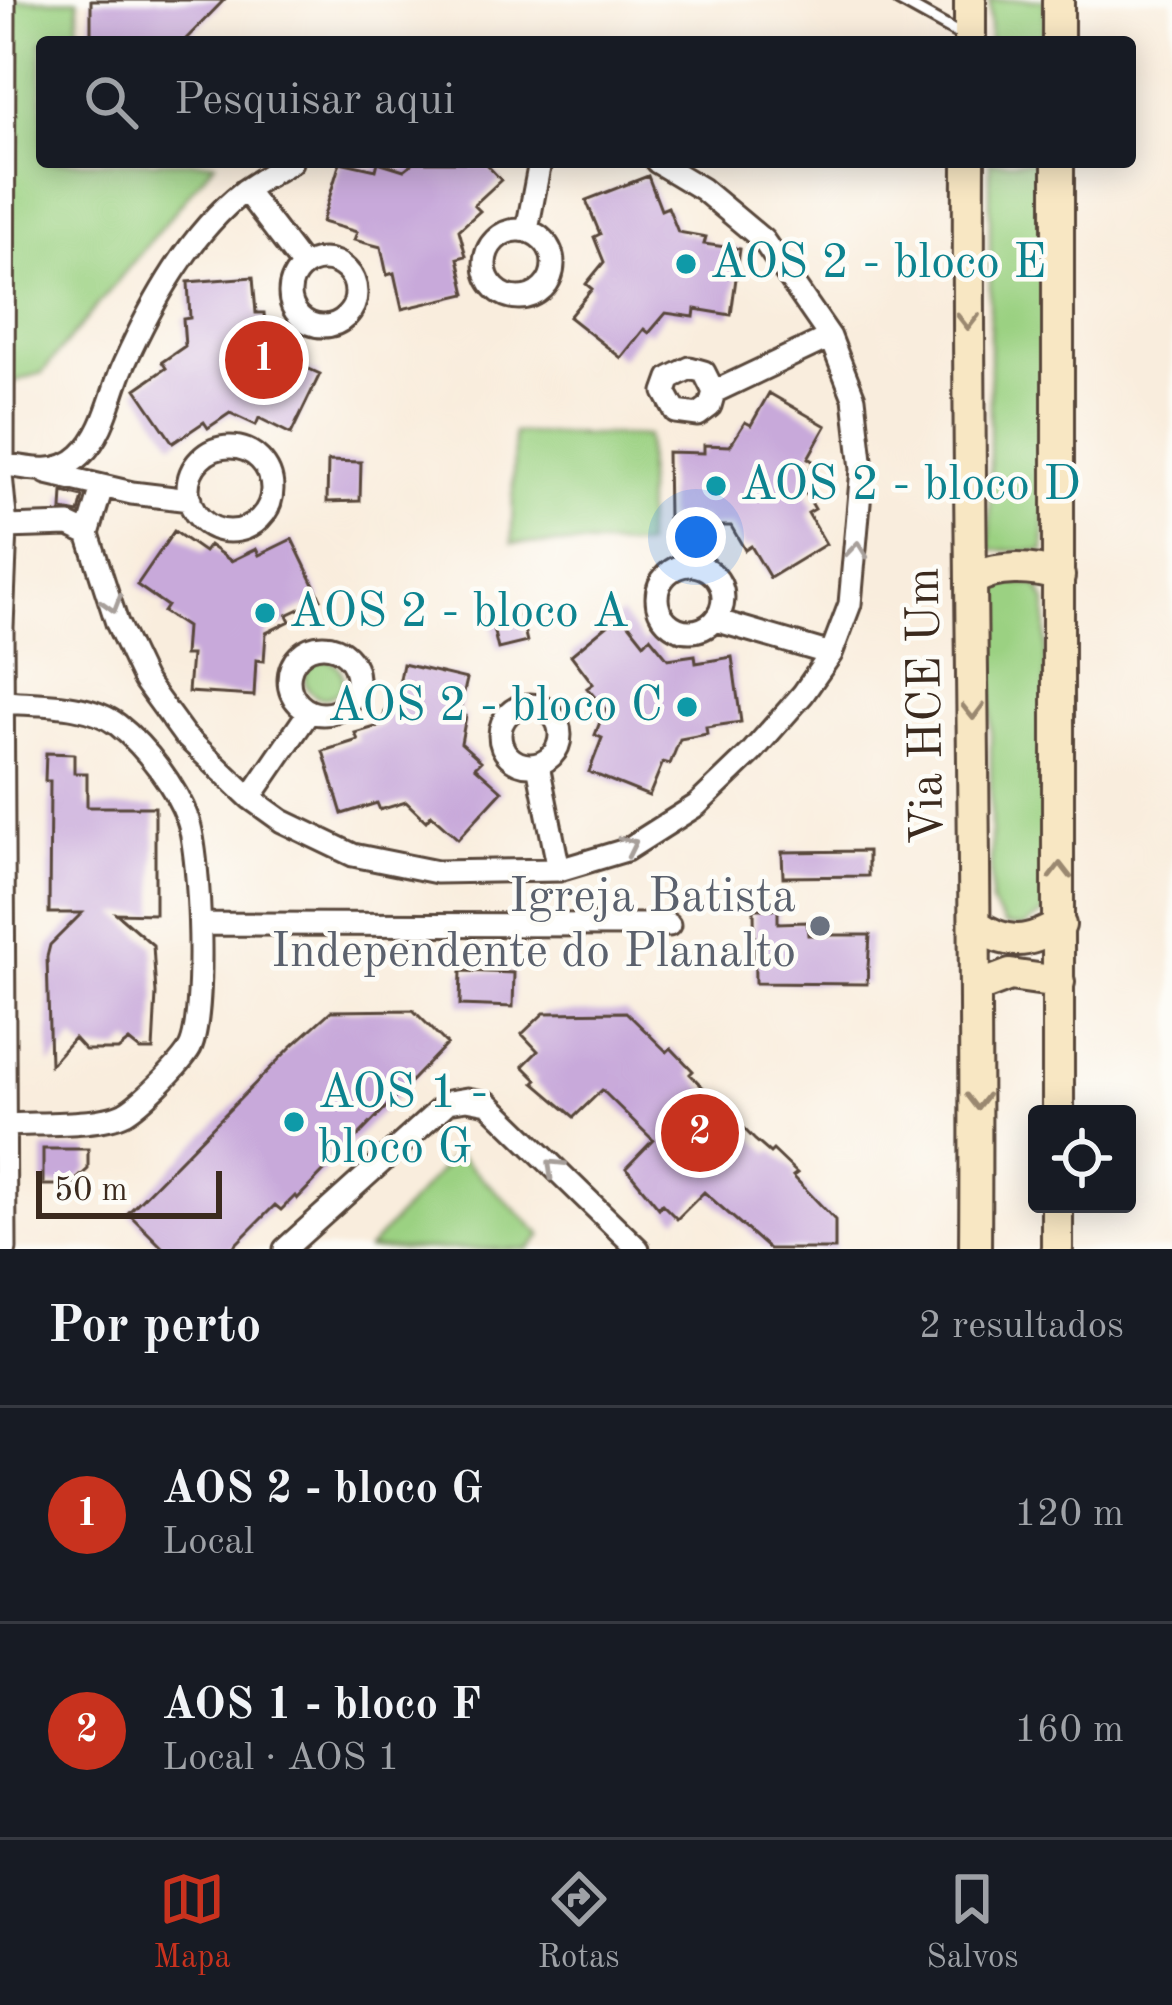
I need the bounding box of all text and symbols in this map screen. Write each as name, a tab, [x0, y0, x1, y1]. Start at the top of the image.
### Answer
search box	[36, 36, 1136, 168]
icon: search	[78, 69, 144, 135]
text: Pesquisar aqui	[174, 79, 455, 124]
place label: AOS 2 - bloco E	[710, 240, 1046, 288]
marker: AOS 2 - bloco E	[673, 251, 699, 277]
one-way arrow	[955, 313, 981, 331]
pin: 1	[225, 315, 303, 405]
place label: AOS 2 - bloco D	[740, 462, 1081, 510]
marker: AOS 2 - bloco D	[703, 473, 729, 499]
your location	[666, 507, 726, 567]
one-way arrow	[844, 540, 869, 559]
street label: Via HCE Um	[901, 567, 953, 845]
place label: AOS 2 - bloco A	[289, 589, 629, 637]
one-way arrow	[98, 593, 123, 614]
marker: AOS 2 - bloco A	[252, 600, 278, 626]
place label: AOS 2 - bloco C	[328, 683, 663, 731]
marker: AOS 2 - bloco C	[674, 694, 700, 720]
one-way arrow	[960, 702, 986, 721]
one-way arrow	[617, 836, 638, 859]
one-way arrow	[1047, 861, 1073, 879]
place label: Igreja Batista Independente do Planalto	[271, 874, 796, 977]
marker: Igreja Batista Independente do Planalto	[807, 913, 833, 939]
place label: AOS 1 - bloco G	[318, 1070, 488, 1173]
pin: 2	[661, 1088, 739, 1178]
one-way arrow	[964, 1092, 990, 1111]
map controls	[1028, 1105, 1136, 1213]
button: locate	[1028, 1105, 1136, 1213]
marker: AOS 1 - bloco G	[281, 1109, 307, 1135]
one-way arrow	[546, 1160, 568, 1182]
scale bar	[36, 1165, 222, 1218]
text: 50 m	[54, 1175, 128, 1208]
text: Por perto	[48, 1302, 262, 1353]
text: 2 resultados	[919, 1307, 1124, 1346]
text: AOS 2 - bloco G	[162, 1468, 483, 1513]
text: 1	[76, 1495, 98, 1534]
text: 120 m	[1014, 1495, 1124, 1534]
text: Local	[162, 1523, 254, 1562]
text: AOS 1 - bloco F	[162, 1684, 481, 1729]
text: 2	[76, 1711, 98, 1750]
text: 160 m	[1014, 1711, 1124, 1750]
text: Local · AOS 1	[162, 1739, 400, 1778]
tab: Mapa	[153, 1866, 231, 1979]
tab: Rotas	[537, 1866, 620, 1979]
tab: Salvos	[926, 1866, 1019, 1979]

